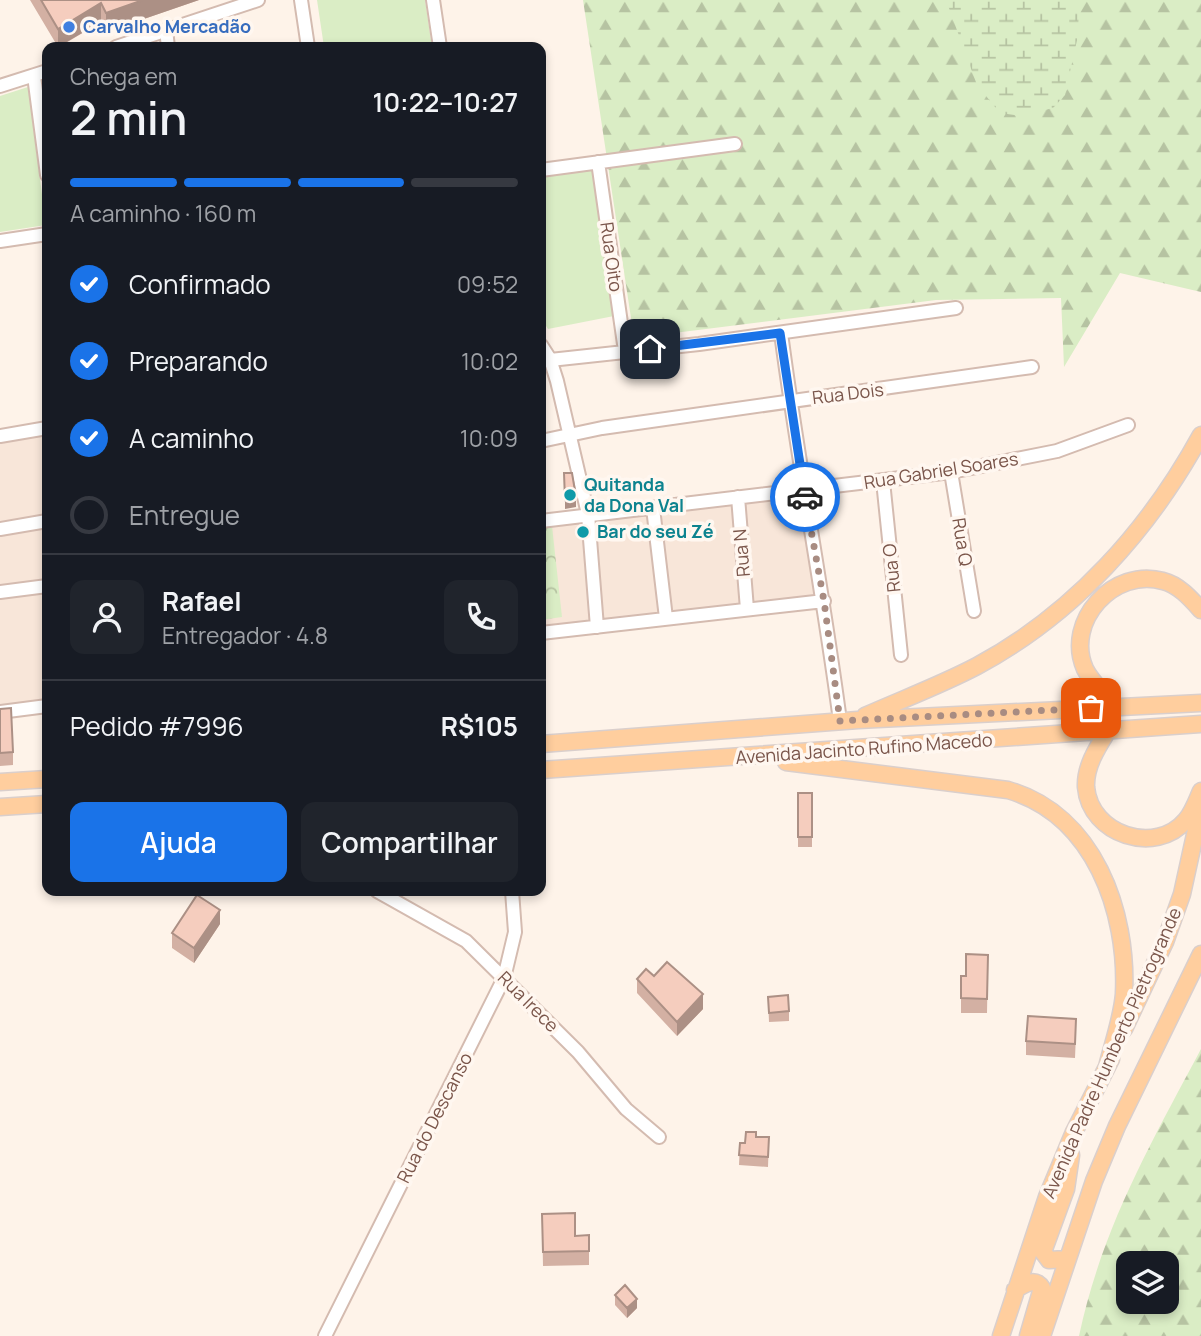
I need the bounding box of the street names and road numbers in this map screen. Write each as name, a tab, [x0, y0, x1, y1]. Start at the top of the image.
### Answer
street label: Rua Oito	[595, 220, 629, 293]
street label: Rua Dois	[811, 377, 885, 409]
street label: Rua Gabriel Soares	[862, 446, 1020, 494]
street label: Rua Q	[947, 516, 979, 568]
street label: Rua N	[727, 528, 755, 578]
street label: Rua O	[877, 543, 905, 594]
street label: Avenida Jacinto Rufino Macedo	[735, 727, 993, 769]
street label: Avenida Padre Humberto Pietrogrande	[1036, 903, 1186, 1202]
street label: Rua Irece	[493, 966, 564, 1037]
street label: Rua do Descanso	[391, 1048, 477, 1187]

